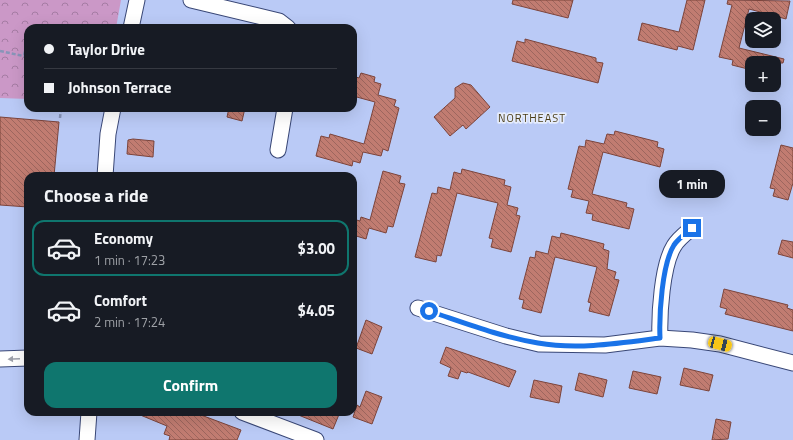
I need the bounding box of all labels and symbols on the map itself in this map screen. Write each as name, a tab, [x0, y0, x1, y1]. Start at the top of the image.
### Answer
district label: NORTHEAST	[498, 110, 566, 126]
callout: 1 min	[659, 170, 725, 198]
route end	[683, 219, 701, 237]
route start	[420, 302, 438, 320]
car	[707, 335, 733, 353]
one-way arrow	[7, 356, 20, 362]

